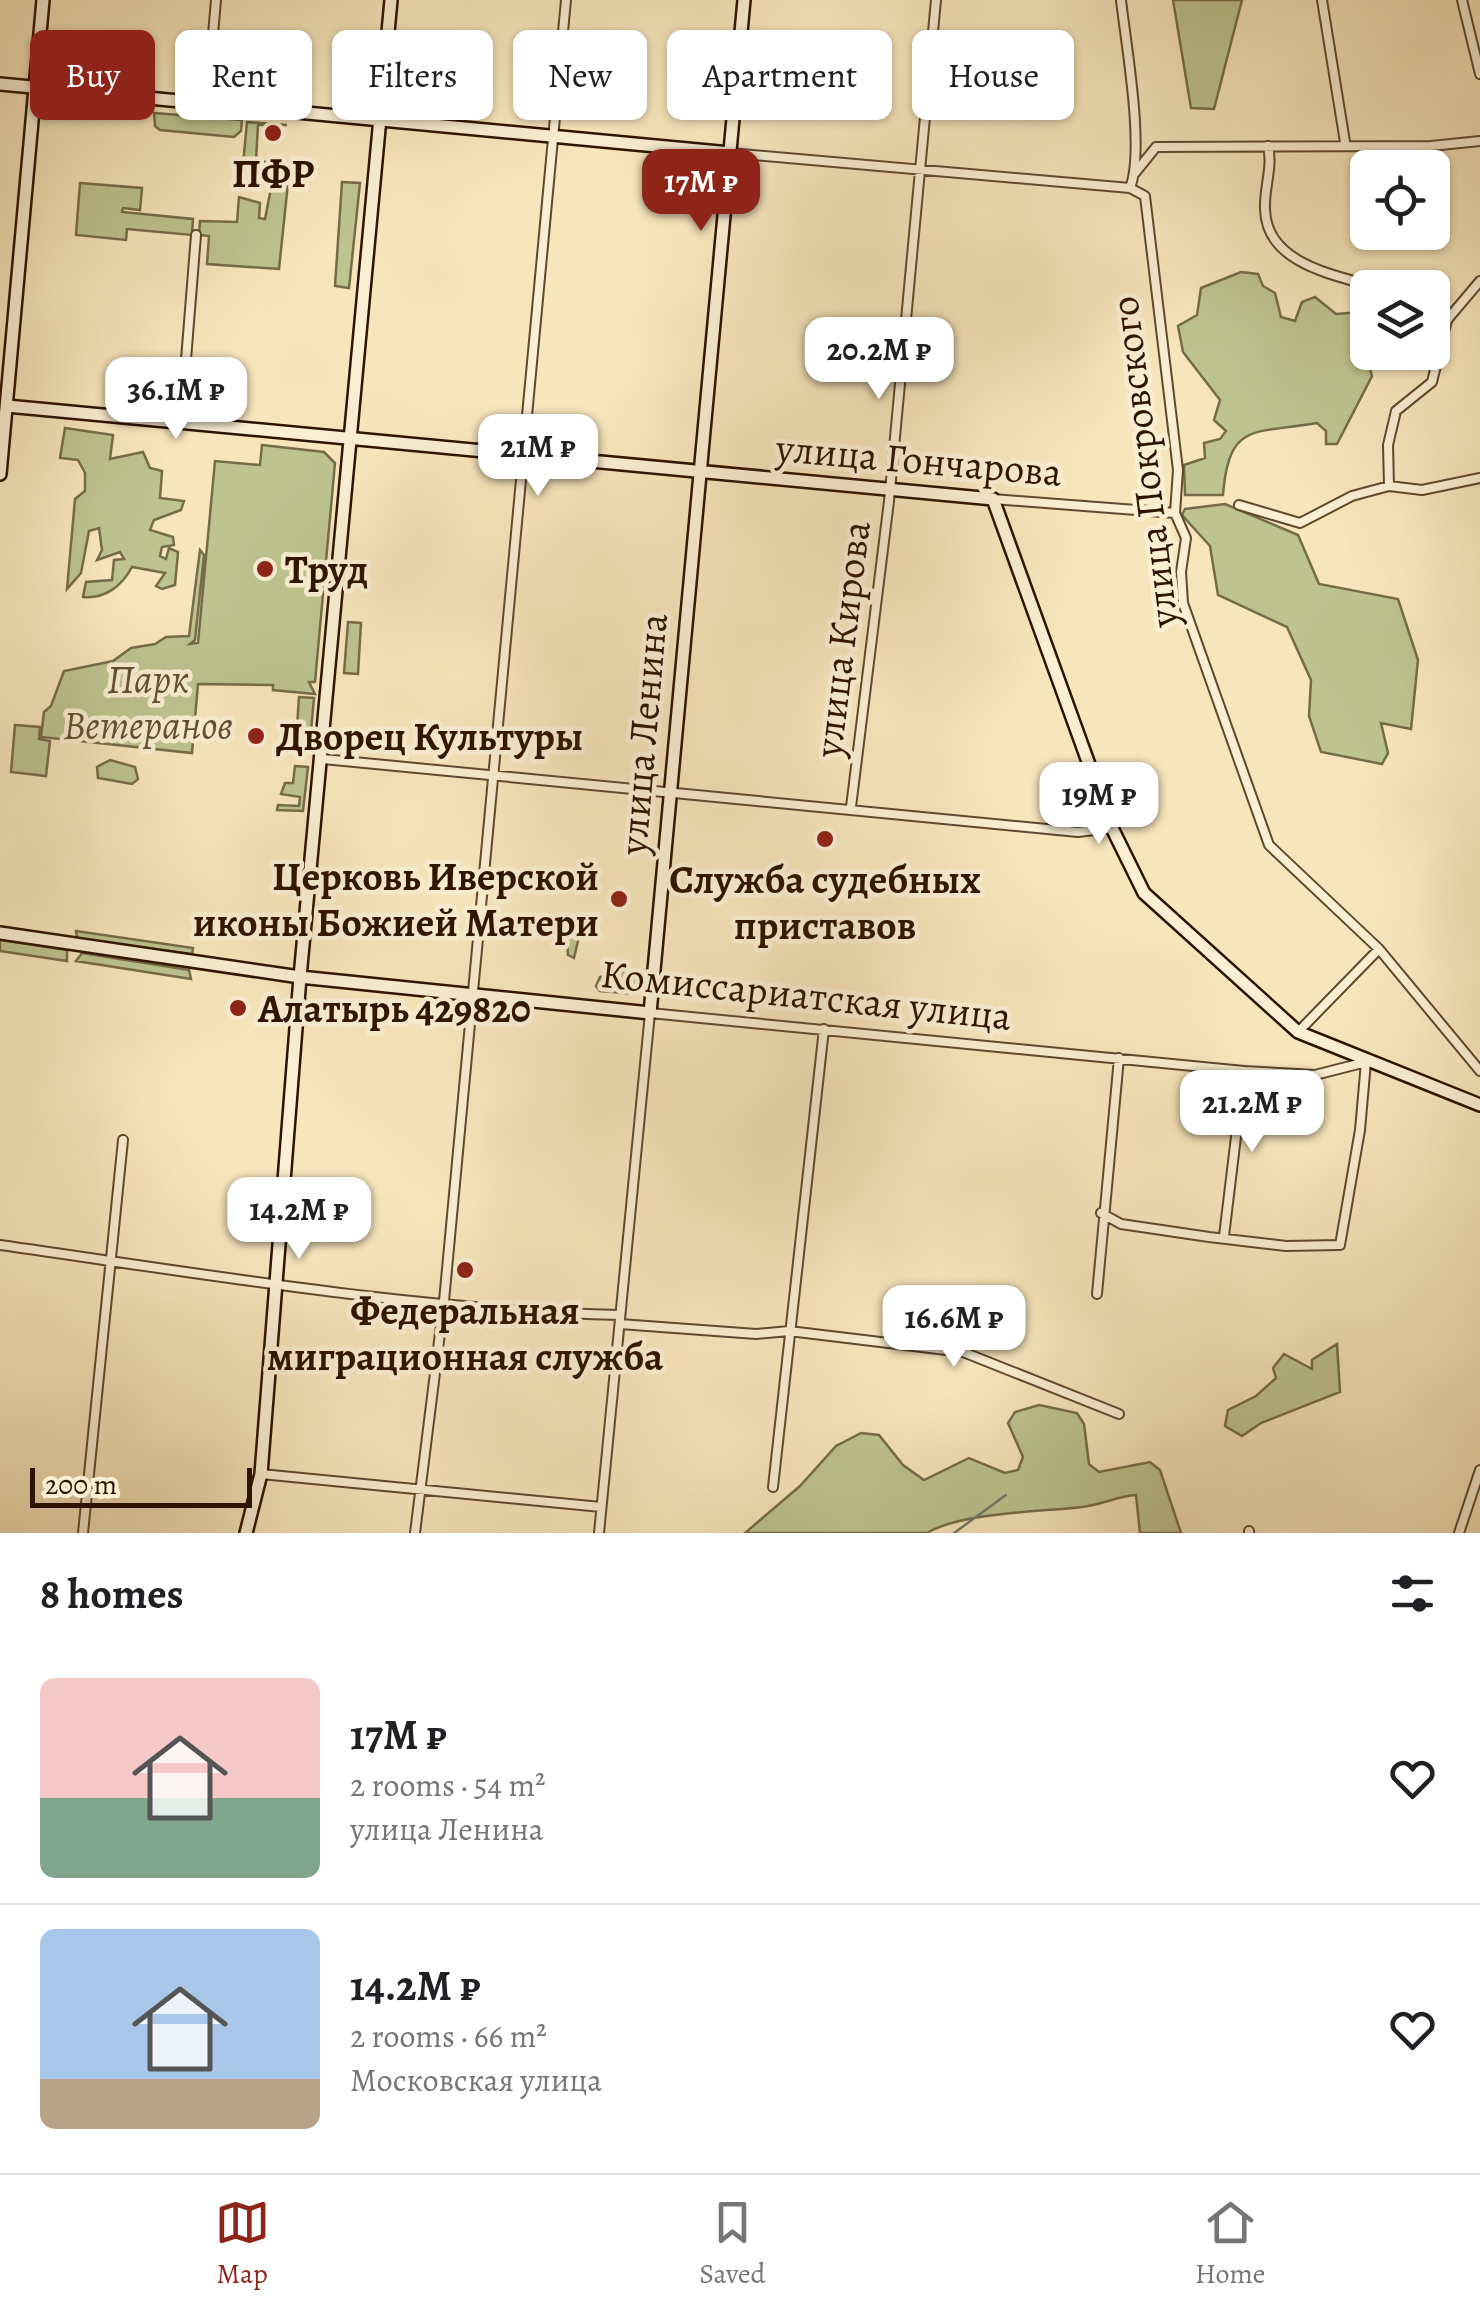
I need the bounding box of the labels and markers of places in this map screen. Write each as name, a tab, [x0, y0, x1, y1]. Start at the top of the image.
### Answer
marker: ПФР	[262, 122, 284, 144]
place label: ПФР	[232, 146, 314, 201]
pin: 17M ₽	[631, 149, 771, 234]
pin: 20.2M ₽	[787, 317, 971, 402]
pin: 36.1M ₽	[84, 357, 268, 442]
pin: 21M ₽	[468, 414, 608, 499]
place label: Труд	[285, 542, 368, 597]
marker: Труд	[254, 558, 276, 580]
place label: Дворец Культуры	[276, 709, 583, 764]
marker: Дворец Культуры	[245, 725, 267, 747]
pin: 19M ₽	[1029, 762, 1169, 847]
marker: Служба судебных приставов	[814, 828, 836, 850]
place label: Церковь Иверской иконы Божией Матери	[193, 849, 599, 950]
place label: Служба судебных приставов	[669, 852, 981, 953]
marker: Церковь Иверской иконы Божией Матери	[608, 888, 630, 910]
place label: Алатырь 429820	[257, 981, 531, 1036]
marker: Алатырь 429820	[227, 997, 249, 1019]
pin: 21.2M ₽	[1160, 1070, 1344, 1155]
pin: 14.2M ₽	[207, 1177, 391, 1262]
marker: Федеральная миграционная служба	[454, 1259, 476, 1281]
place label: Федеральная миграционная служба	[267, 1283, 663, 1384]
pin: 16.6M ₽	[862, 1285, 1046, 1370]

